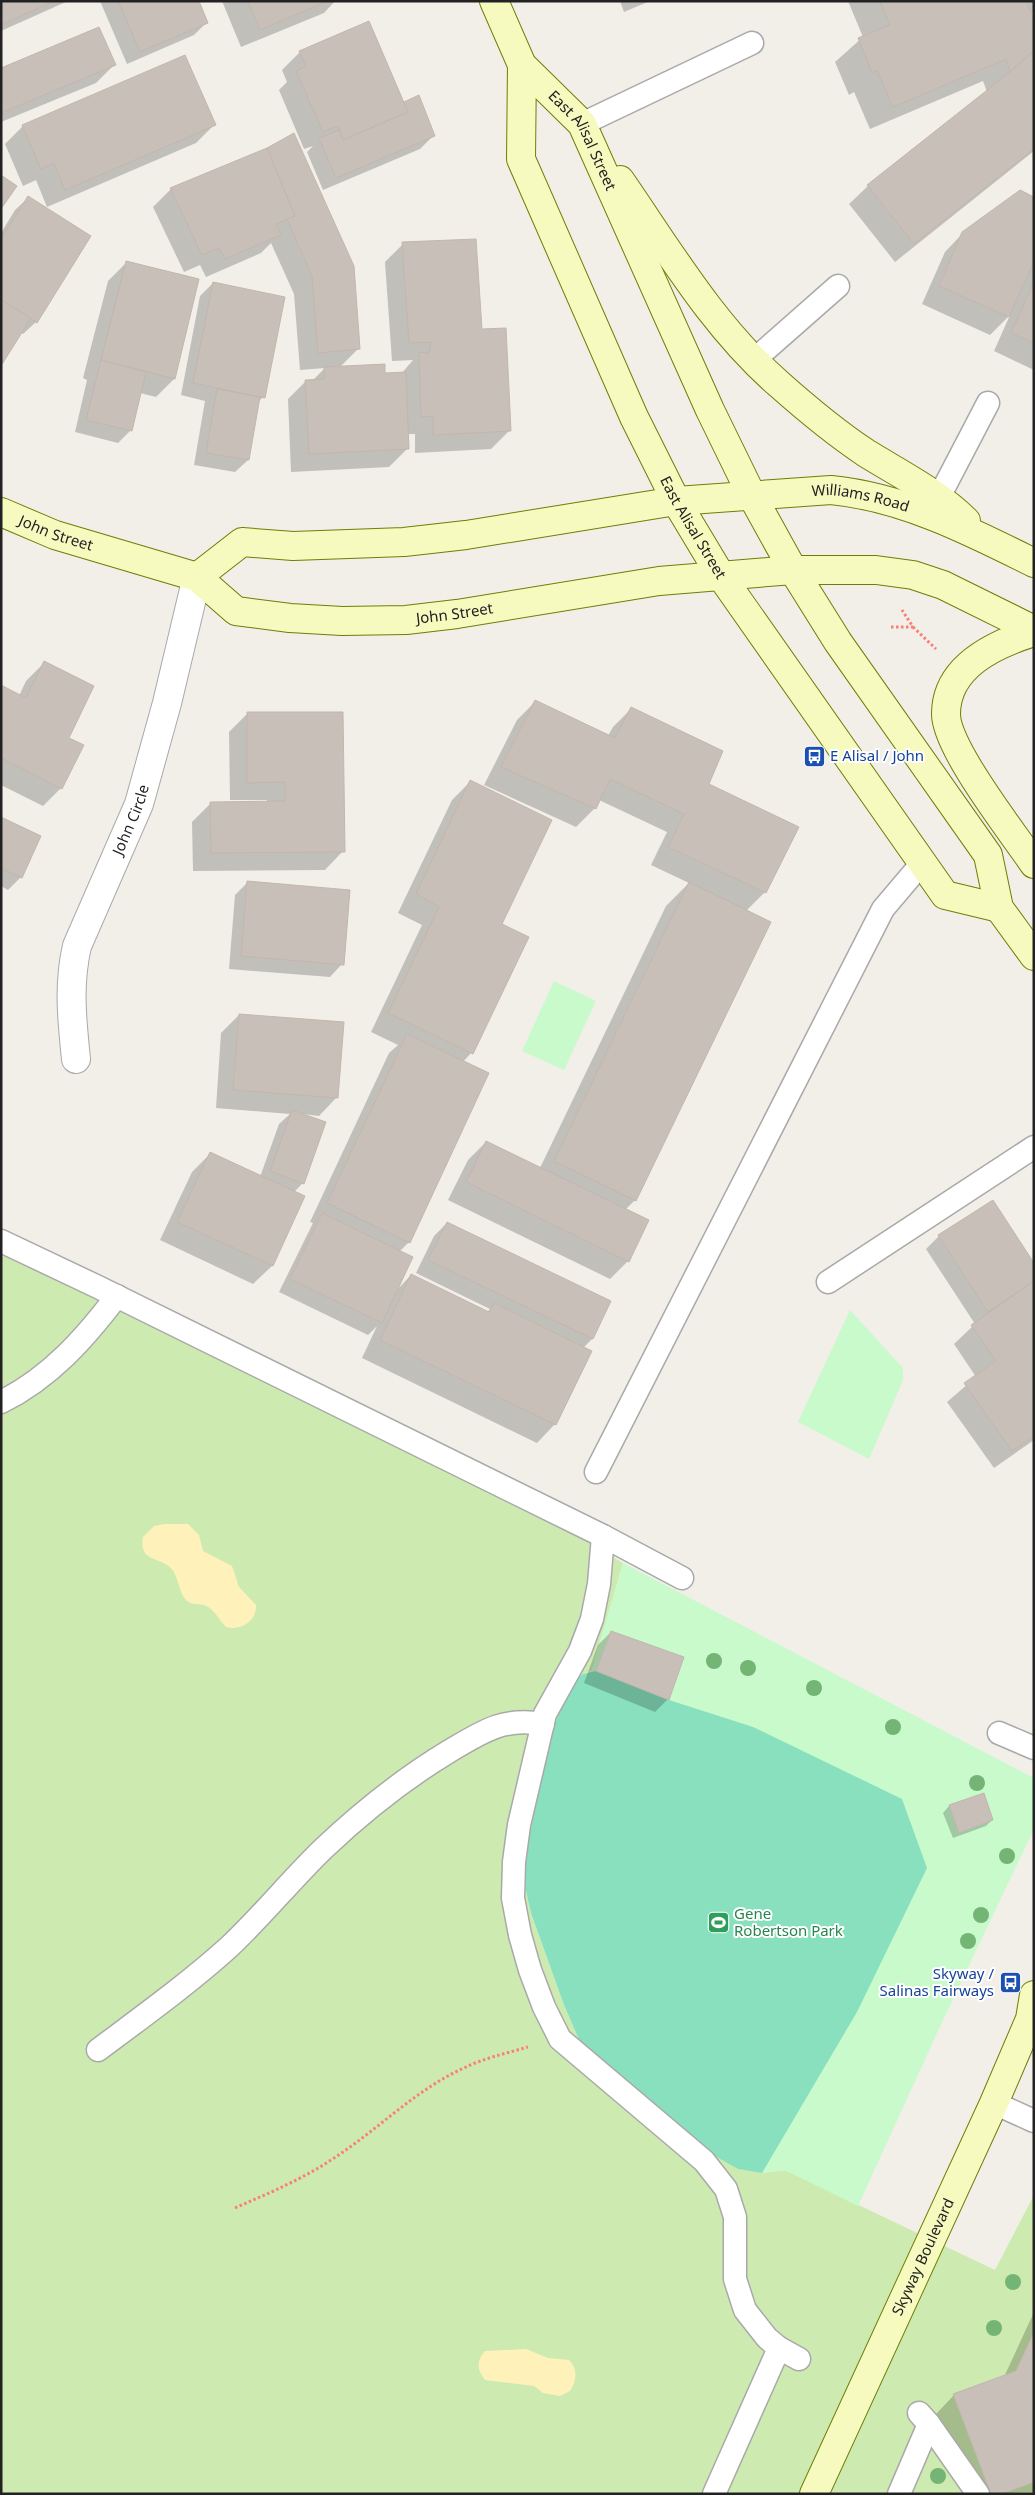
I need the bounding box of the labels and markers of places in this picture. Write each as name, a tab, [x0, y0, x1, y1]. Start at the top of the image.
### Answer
bus stop icon: E Alisal / John	[802, 744, 826, 768]
place label: E Alisal / John	[830, 745, 924, 765]
place label: Gene Robertson Park	[734, 1903, 843, 1940]
sports icon: Gene Robertson Park	[706, 1911, 730, 1935]
place label: Skyway / Salinas Fairways	[880, 1963, 994, 2000]
bus stop icon: Skyway / Salinas Fairways	[998, 1971, 1022, 1995]

